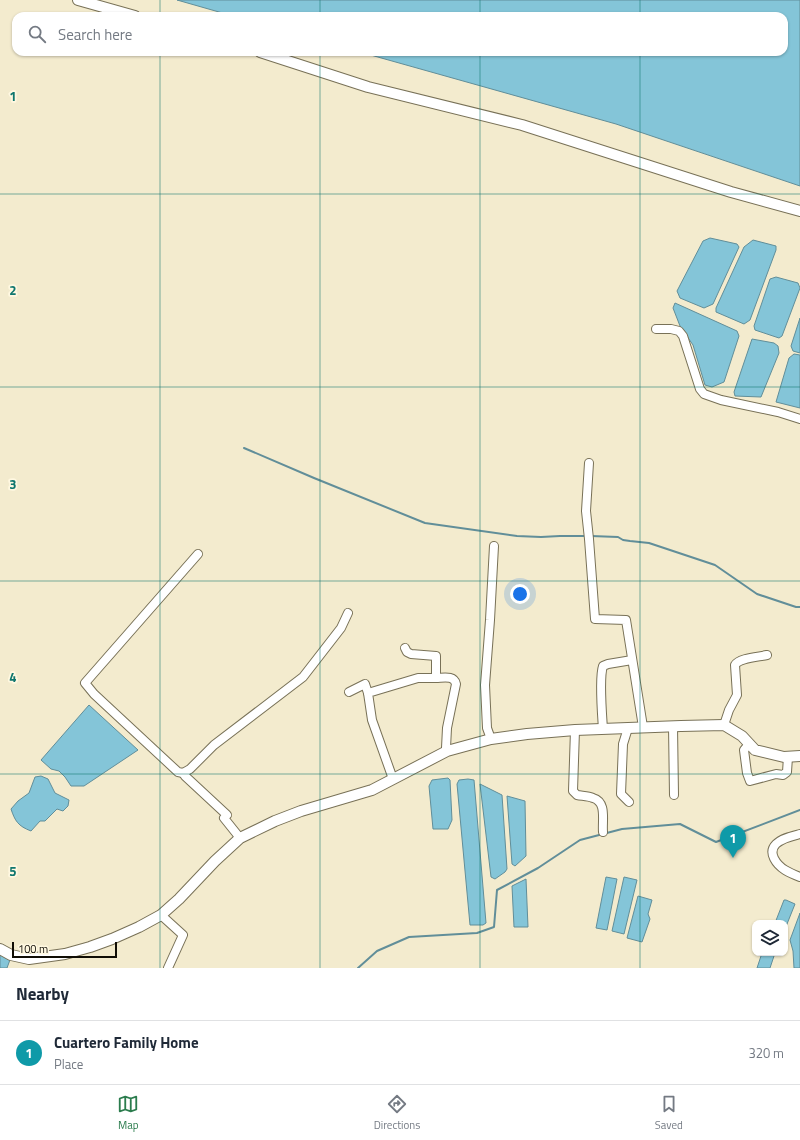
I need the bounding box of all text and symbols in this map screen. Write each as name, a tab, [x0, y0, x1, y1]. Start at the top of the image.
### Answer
search box	[12, 12, 788, 56]
icon: search	[26, 23, 48, 45]
text: Search here	[58, 23, 132, 46]
text: 1	[9, 86, 17, 106]
text: 2	[9, 280, 17, 300]
text: 3	[9, 474, 17, 494]
your location	[510, 584, 530, 604]
text: 4	[9, 667, 17, 687]
pin: 1	[720, 825, 746, 858]
text: 5	[9, 861, 17, 881]
map controls	[752, 920, 788, 956]
button: layers	[752, 920, 788, 956]
scale bar	[12, 940, 117, 959]
text: 100 m	[18, 941, 48, 957]
text: Nearby	[16, 981, 69, 1007]
text: Cuartero Family Home	[54, 1031, 199, 1054]
text: 1	[25, 1043, 33, 1063]
text: 320 m	[748, 1043, 784, 1063]
text: Place	[54, 1054, 83, 1074]
tab: Map	[117, 1093, 139, 1133]
tab: Directions	[374, 1093, 420, 1133]
tab: Saved	[655, 1093, 683, 1133]

